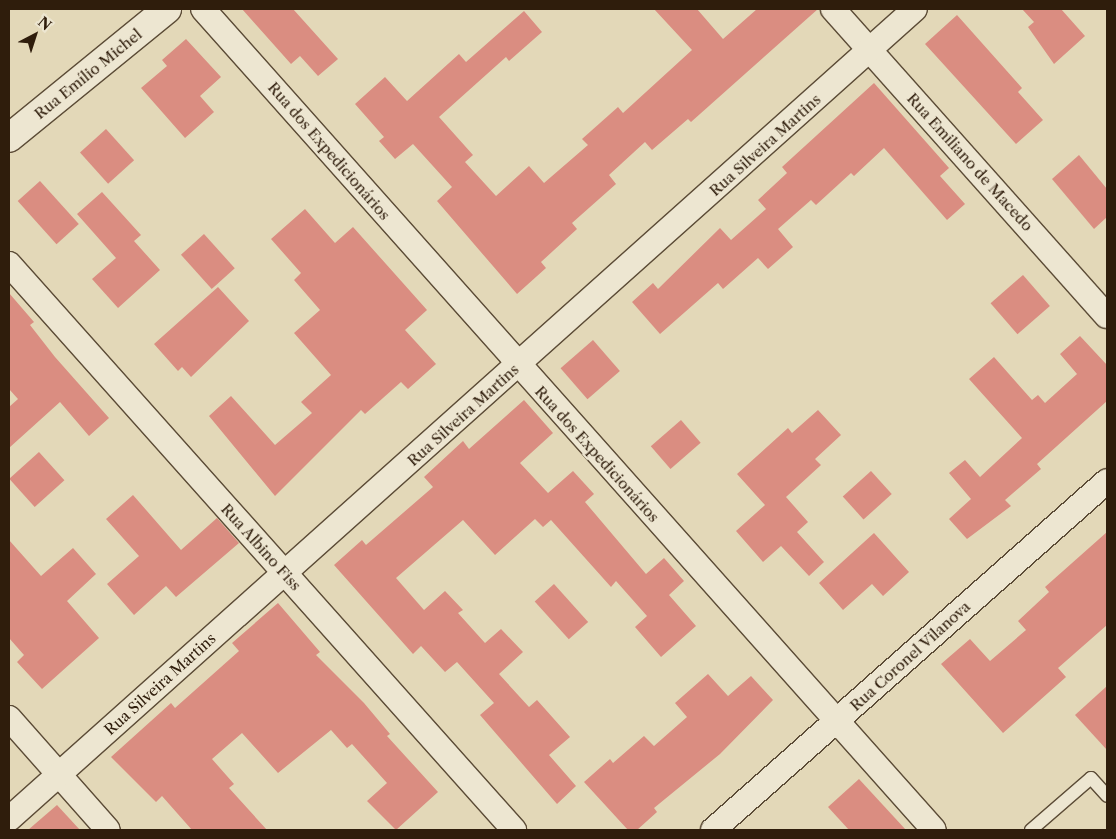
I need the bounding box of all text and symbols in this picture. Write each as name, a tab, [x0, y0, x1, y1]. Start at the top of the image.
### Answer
north arrow	[10, 10, 60, 60]
text: N	[34, 13, 55, 34]
street label: Rua Emílio Michel	[31, 25, 145, 123]
street label: Rua dos Expedicionários	[264, 78, 394, 224]
street label: Rua Emiliano de Macedo	[903, 89, 1037, 235]
street label: Rua Silveira Martins	[706, 90, 824, 200]
street label: Rua Silveira Martins	[404, 360, 522, 470]
street label: Rua dos Expedicionários	[531, 382, 663, 526]
street label: Rua Albino Fiss	[217, 500, 305, 594]
street label: Rua Coronel Vilanova	[846, 597, 974, 715]
street label: Rua Silveira Martins	[101, 629, 219, 739]

